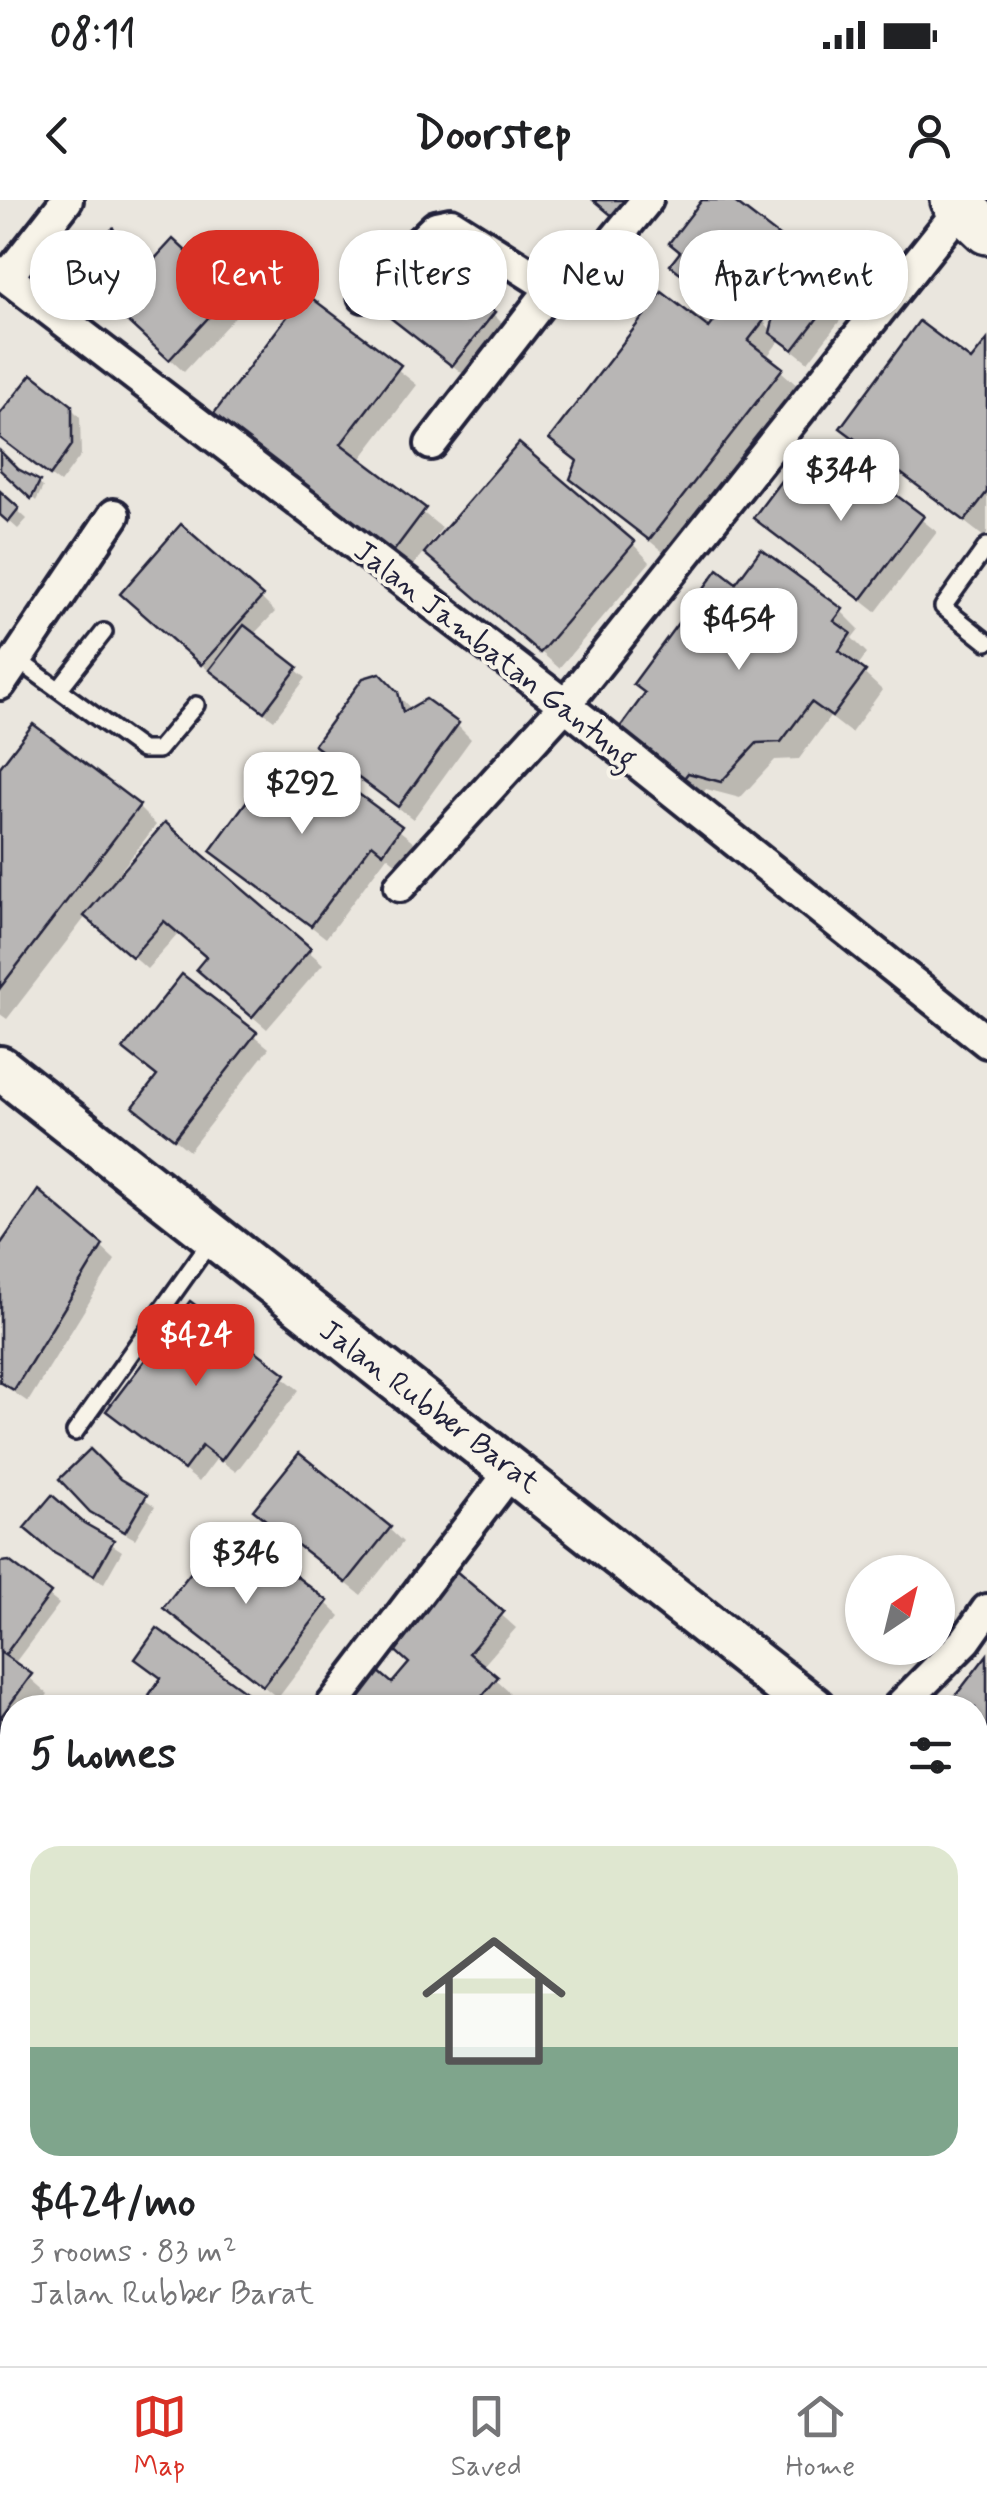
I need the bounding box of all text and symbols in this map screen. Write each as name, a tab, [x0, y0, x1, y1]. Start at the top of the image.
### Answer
text: 08:11	[50, 11, 136, 60]
text: Doorstep	[415, 106, 572, 165]
icon: back	[30, 108, 85, 163]
icon: person	[902, 108, 957, 163]
chip: Buy	[30, 230, 156, 320]
chip: Rent	[176, 230, 319, 320]
chip: Filters	[339, 230, 507, 320]
chip: New	[527, 230, 659, 320]
chip: Apartment	[679, 230, 908, 320]
pin: $344	[782, 439, 900, 524]
text: $344	[805, 450, 877, 492]
street label: Jalan Jambatan Gantung	[344, 532, 645, 780]
pin: $454	[680, 588, 798, 673]
text: $454	[702, 599, 776, 641]
pin: $292	[243, 752, 361, 837]
text: $292	[266, 763, 338, 805]
pin: $424	[137, 1304, 255, 1389]
street label: Jalan Rubber Barat	[311, 1312, 547, 1503]
text: $424	[159, 1315, 233, 1357]
pin: $346	[187, 1522, 305, 1607]
text: $346	[212, 1533, 280, 1575]
north arrow	[845, 1555, 955, 1665]
map controls	[845, 1555, 955, 1665]
text: 5 homes	[30, 1728, 176, 1783]
icon: filters	[903, 1728, 958, 1783]
icon: home	[404, 1911, 584, 2091]
text: $424/mo	[30, 2176, 196, 2231]
text: 3 rooms · 83 m²	[30, 2231, 237, 2273]
text: Jalan Rubber Barat	[30, 2273, 314, 2315]
tab: Map	[132, 2389, 187, 2486]
tab: Saved	[451, 2389, 522, 2486]
tab: Home	[785, 2389, 855, 2486]

